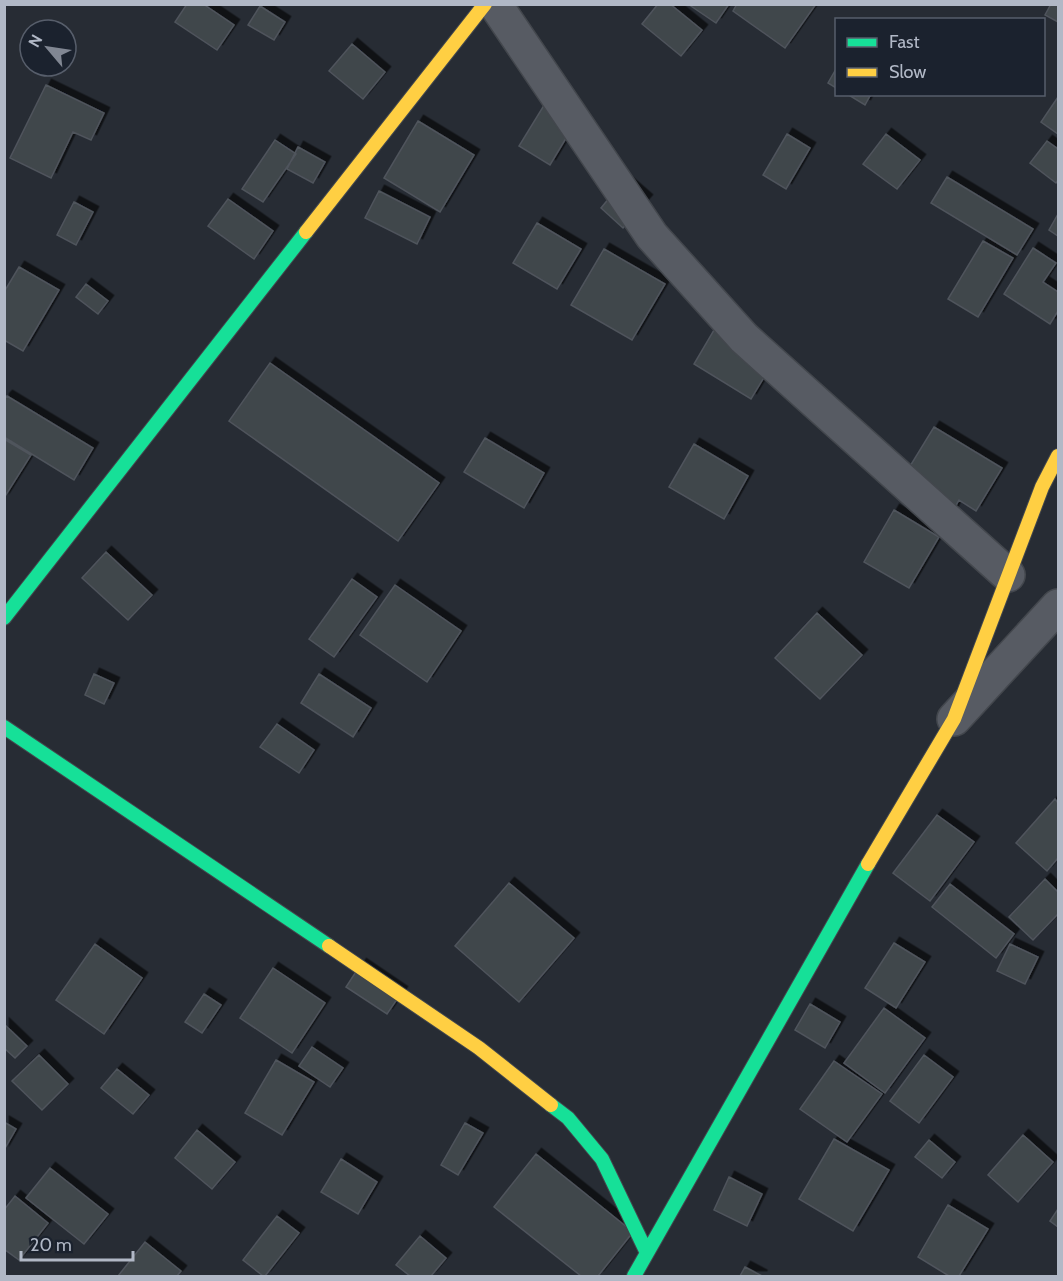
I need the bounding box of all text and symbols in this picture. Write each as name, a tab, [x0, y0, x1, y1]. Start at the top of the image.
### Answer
north arrow	[18, 18, 78, 78]
legend	[835, 18, 1045, 96]
text: N	[24, 31, 46, 51]
text: Fast	[889, 31, 920, 53]
text: Slow	[889, 61, 926, 83]
scale bar	[21, 1224, 134, 1262]
text: 20 m	[30, 1234, 72, 1256]

